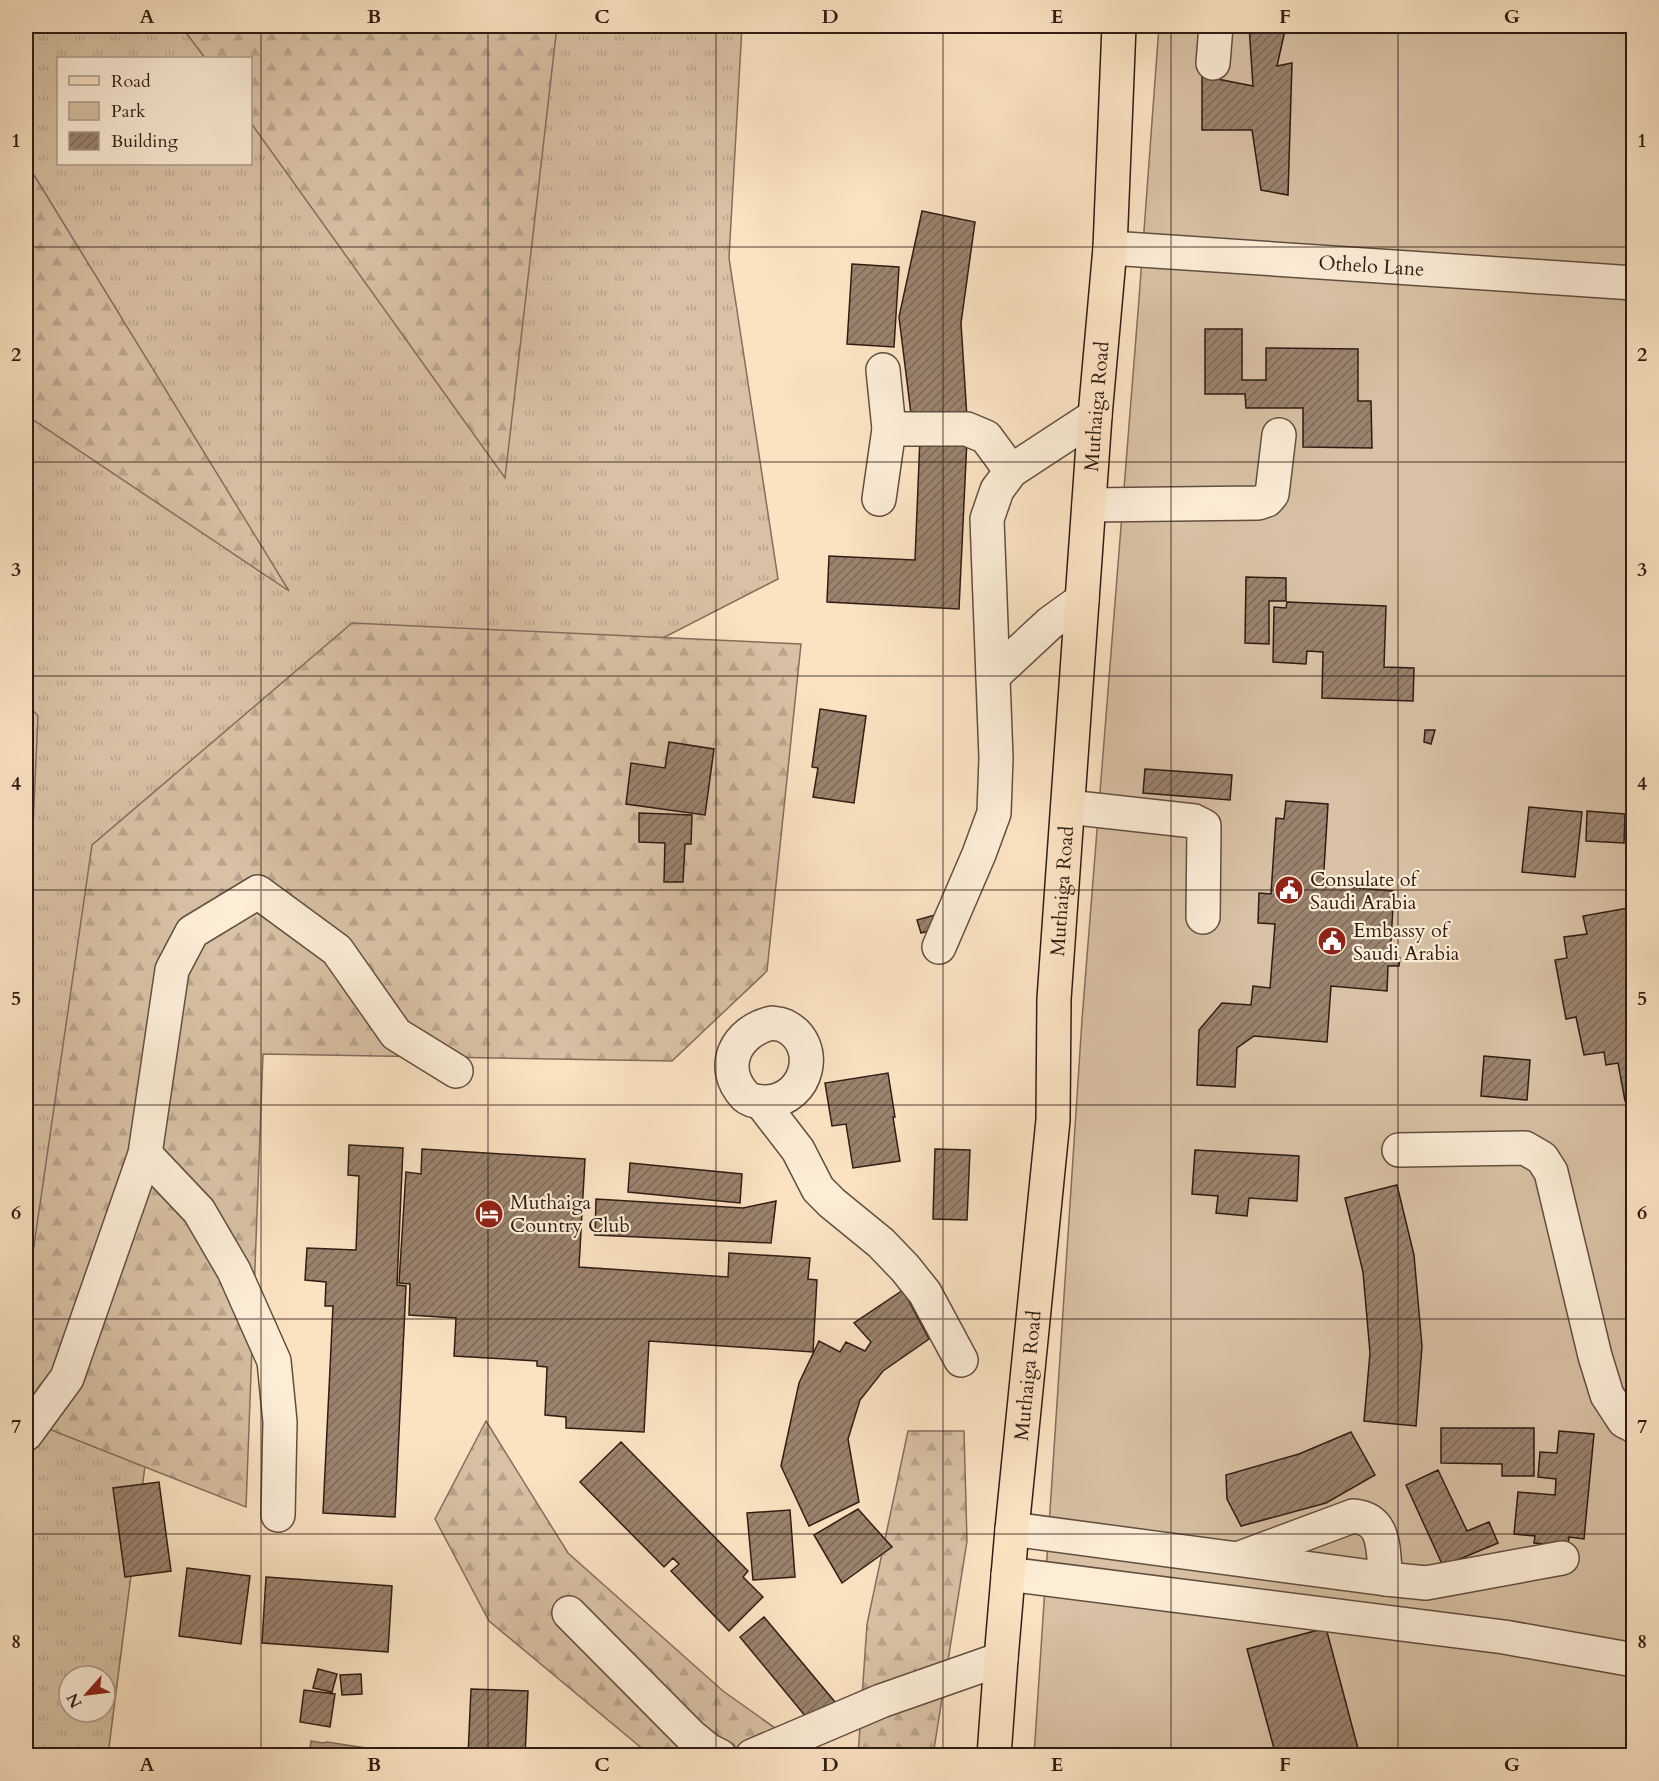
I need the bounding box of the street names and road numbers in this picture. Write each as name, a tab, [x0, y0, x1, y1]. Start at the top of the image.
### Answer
street label: Othelo Lane	[1317, 249, 1425, 283]
street label: Muthaiga Road	[1078, 340, 1116, 472]
street label: Muthaiga Road	[1044, 825, 1080, 957]
street label: Muthaiga Road	[1008, 1309, 1048, 1442]

